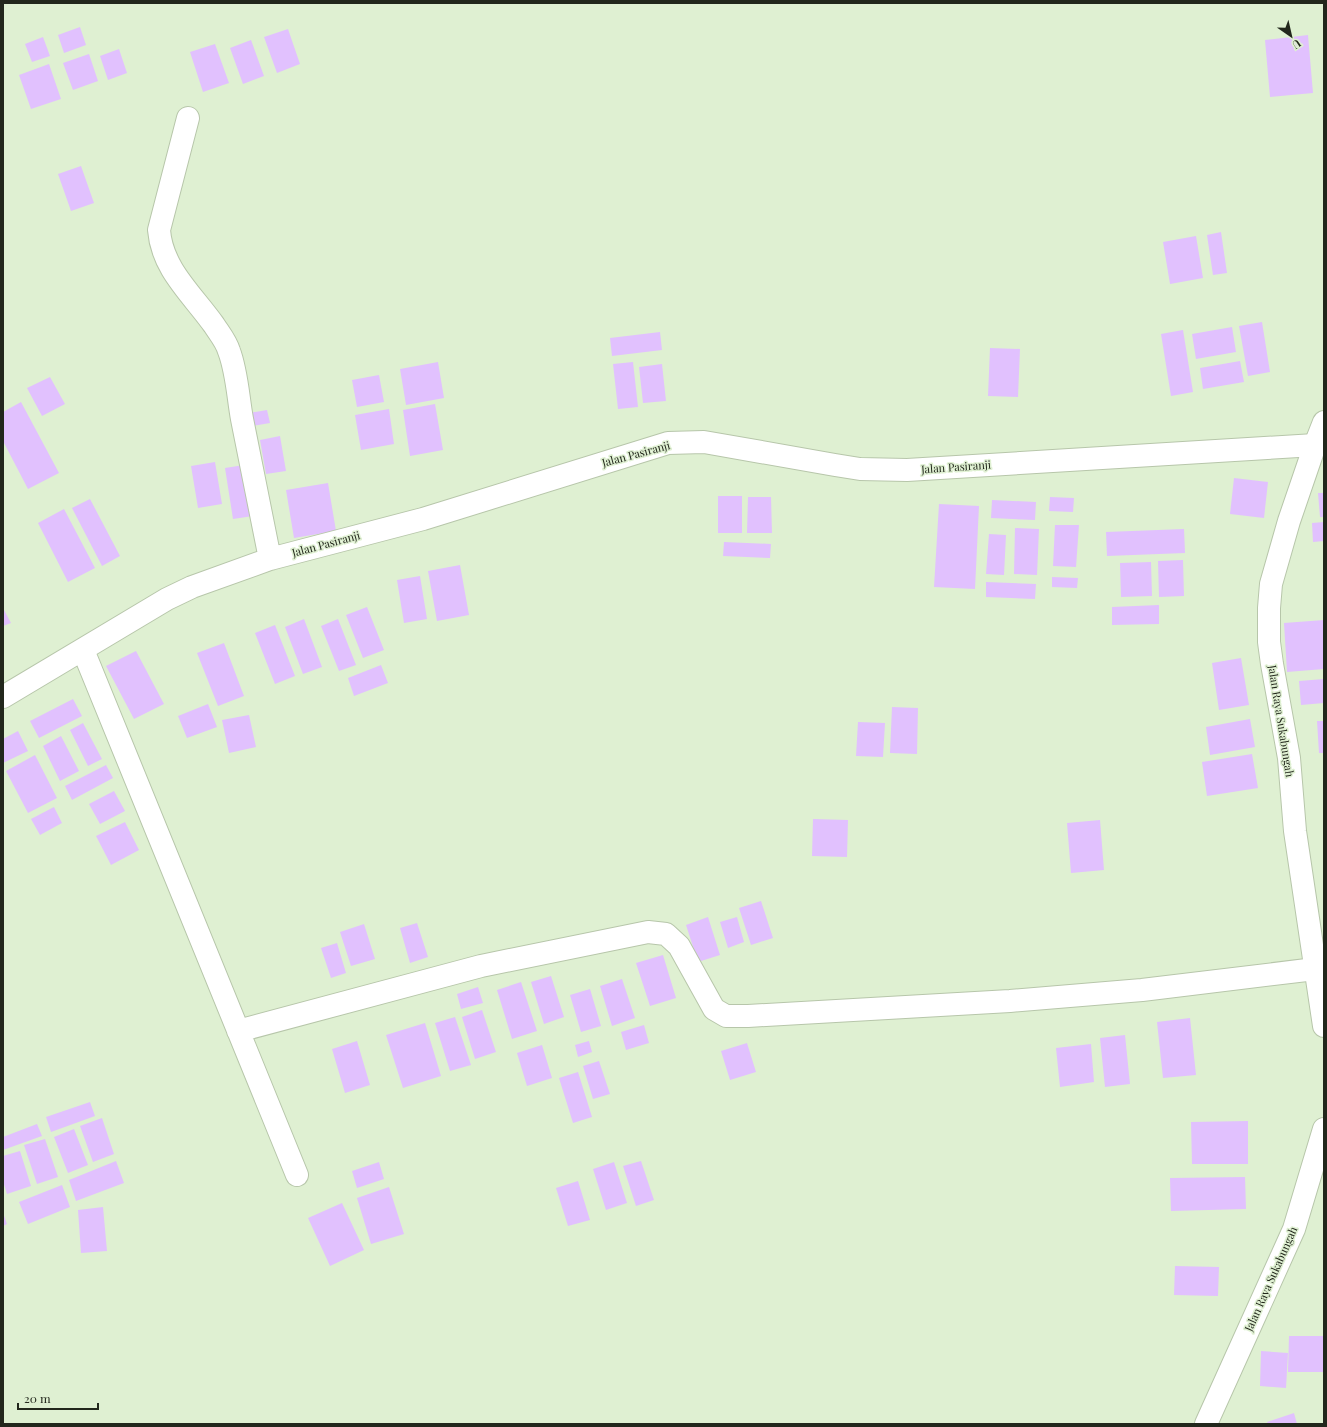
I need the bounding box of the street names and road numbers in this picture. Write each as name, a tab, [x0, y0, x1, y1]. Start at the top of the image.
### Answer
street label: Jalan Pasiranji	[599, 437, 672, 470]
street label: Jalan Pasiranji	[920, 457, 991, 476]
street label: Jalan Pasiranji	[289, 527, 362, 560]
street label: Jalan Raya Sukabungah	[1265, 663, 1298, 779]
street label: Jalan Raya Sukabungah	[1240, 1224, 1301, 1335]

